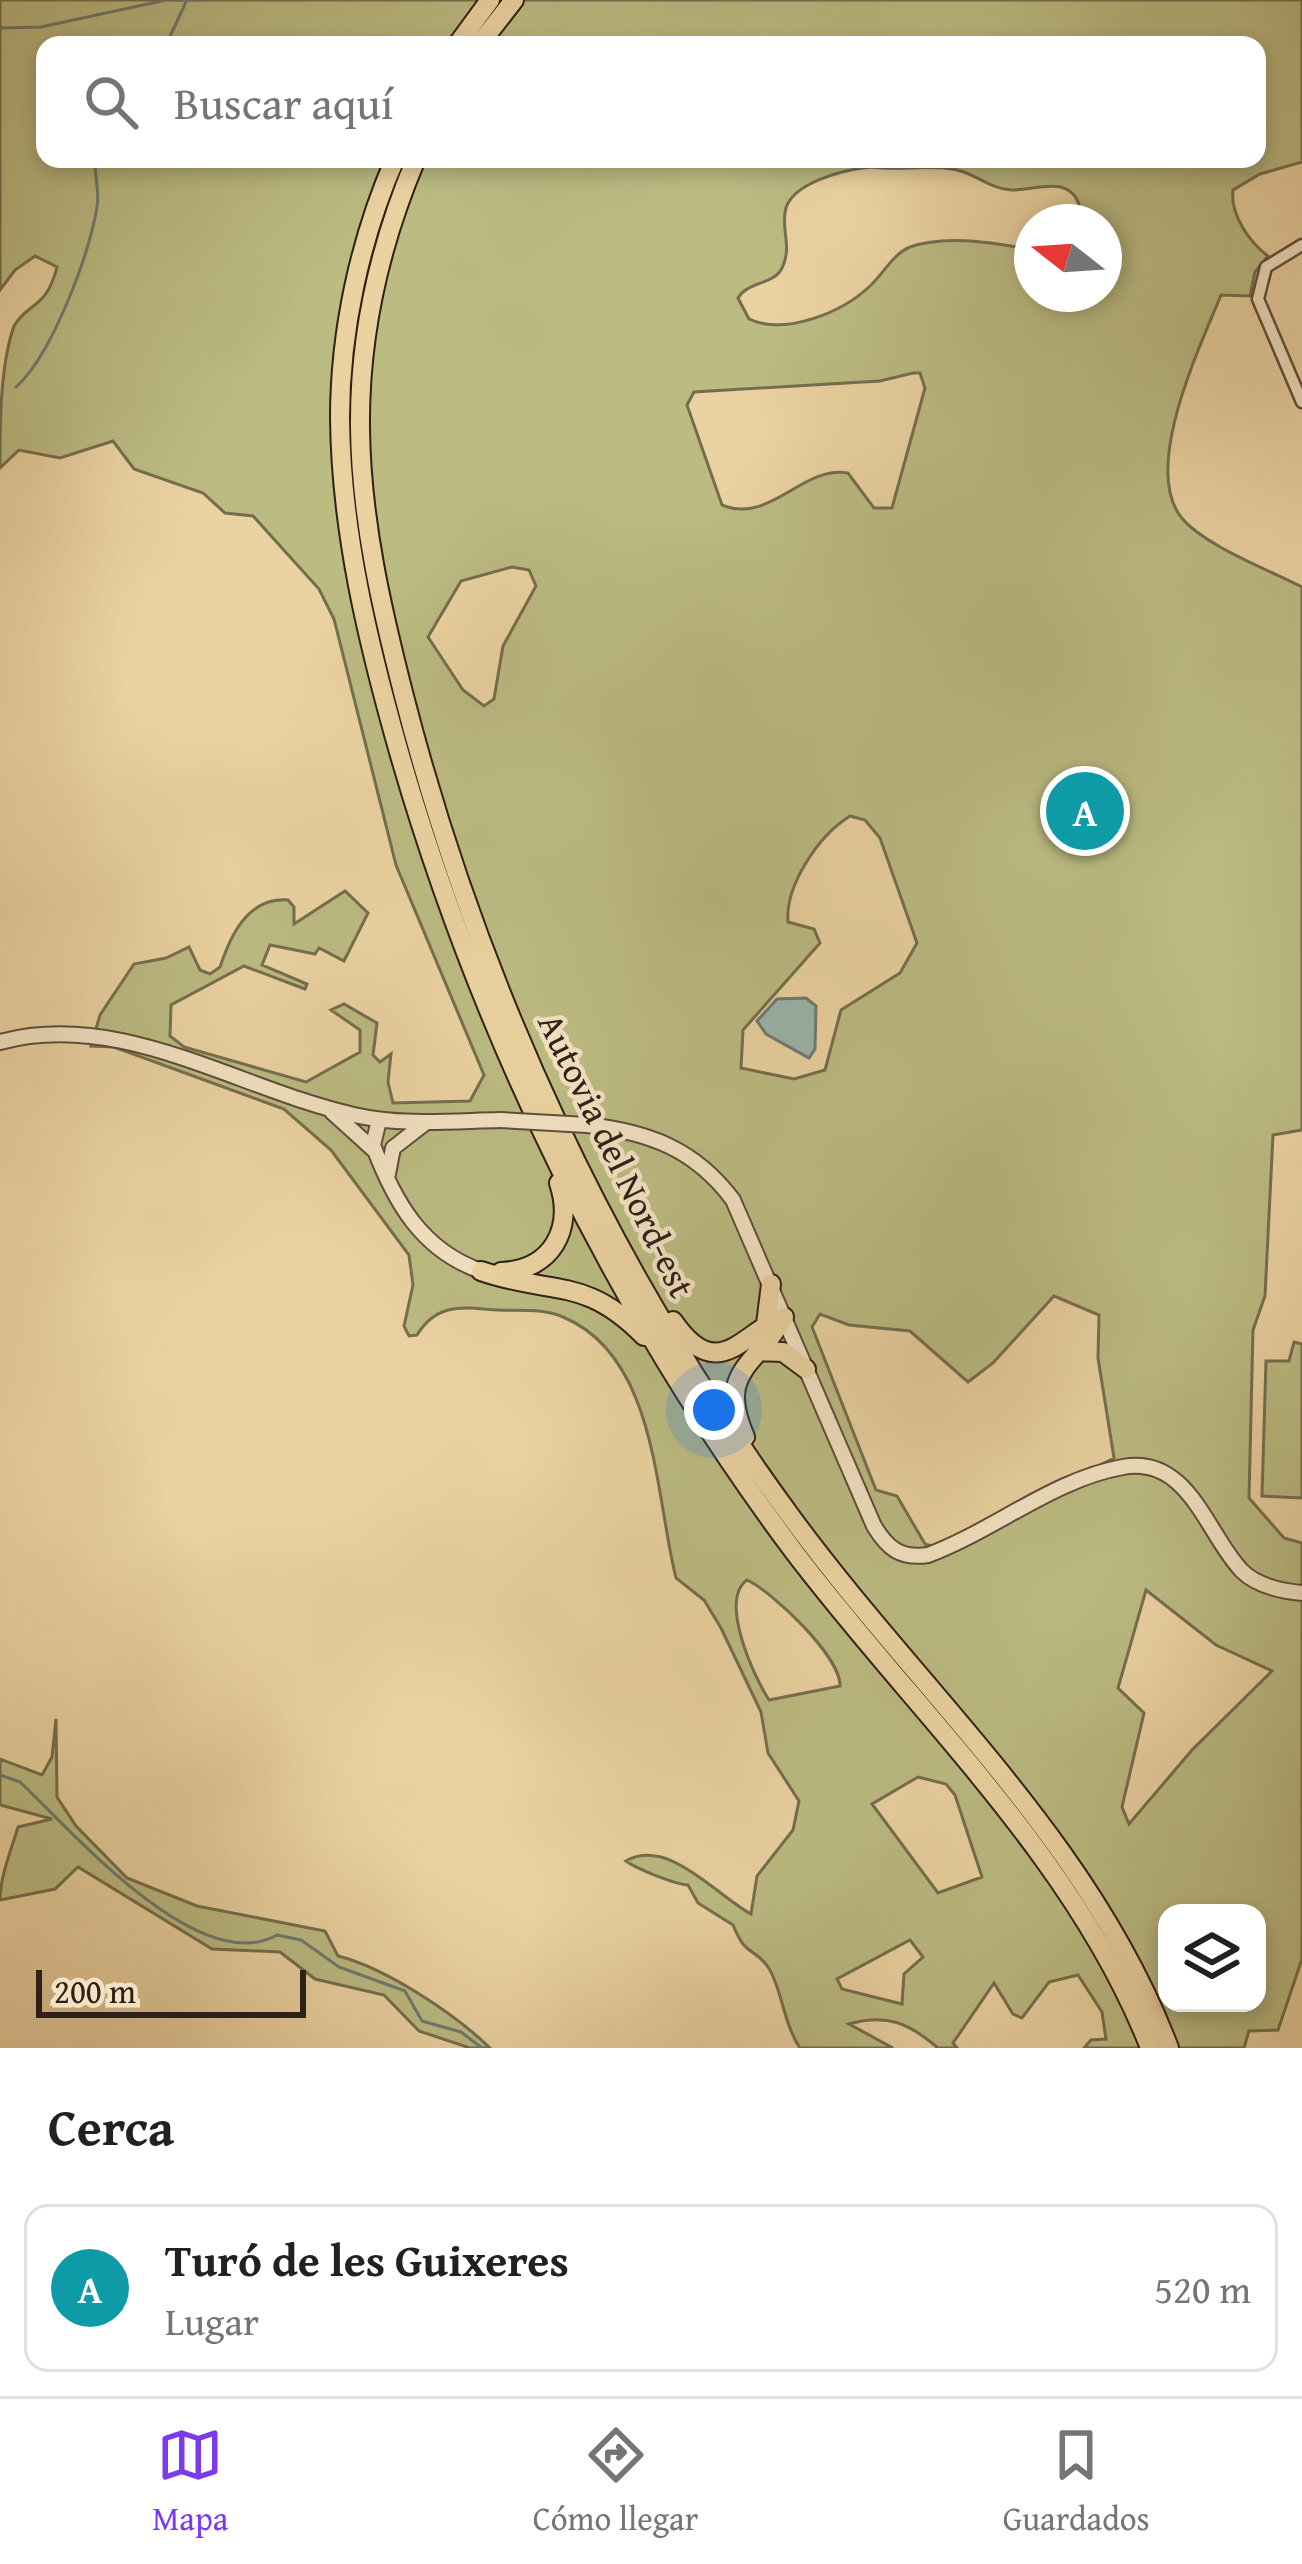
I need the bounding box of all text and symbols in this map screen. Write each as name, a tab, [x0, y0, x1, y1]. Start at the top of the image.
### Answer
search box	[36, 36, 1266, 168]
icon: search	[78, 69, 144, 135]
text: Buscar aquí	[174, 70, 393, 135]
north arrow	[1014, 204, 1122, 312]
pin: A	[1046, 766, 1124, 856]
street label: Autovia del Nord-est	[526, 1004, 709, 1306]
your location	[684, 1380, 744, 1440]
map controls	[1158, 1904, 1266, 2012]
button: layers	[1158, 1904, 1266, 2012]
scale bar	[36, 1964, 306, 2017]
text: 200 m	[54, 1967, 136, 2015]
text: Cerca	[48, 2089, 174, 2164]
text: Turó de les Guixeres	[165, 2227, 569, 2292]
text: A	[78, 2260, 102, 2317]
text: 520 m	[1154, 2260, 1251, 2317]
text: Lugar	[165, 2292, 259, 2349]
tab: Mapa	[152, 2422, 228, 2542]
tab: Cómo llegar	[533, 2422, 698, 2542]
tab: Guardados	[1003, 2422, 1150, 2542]

